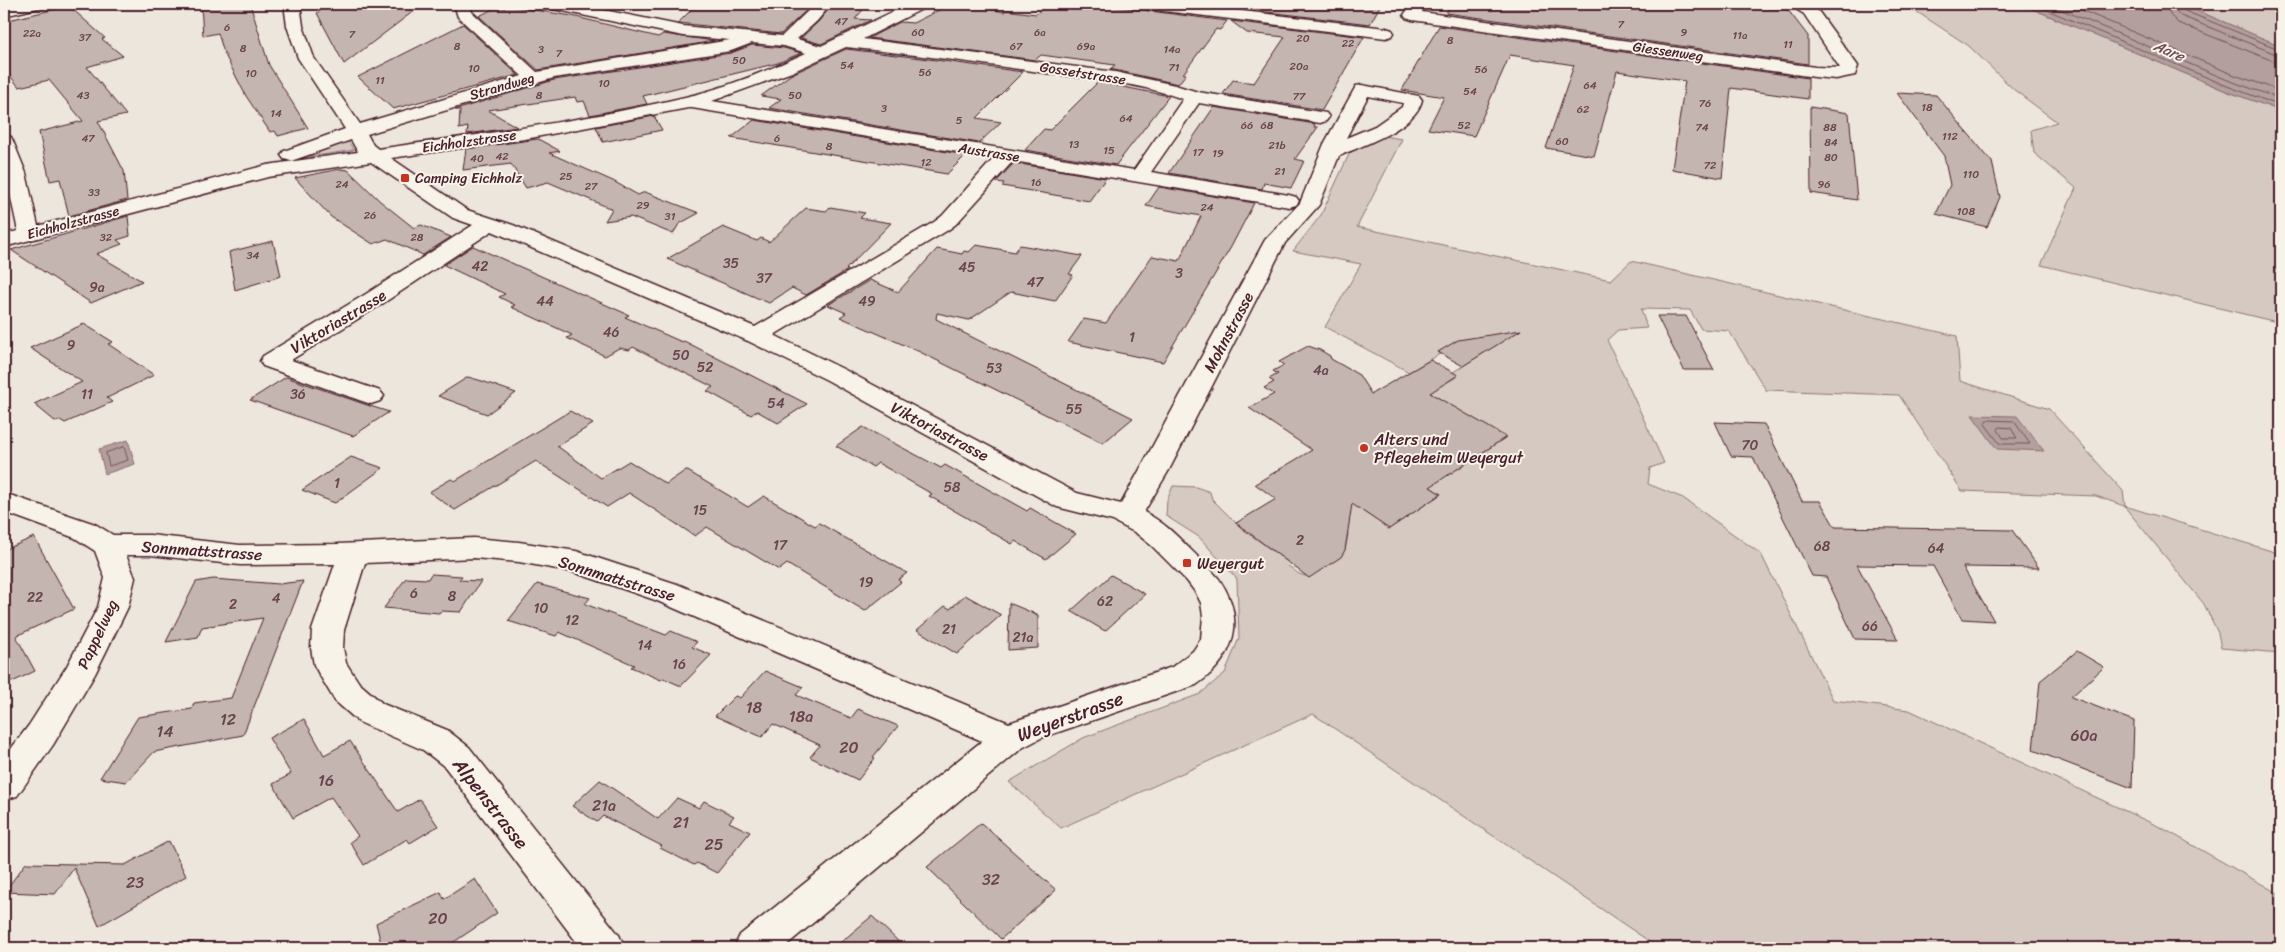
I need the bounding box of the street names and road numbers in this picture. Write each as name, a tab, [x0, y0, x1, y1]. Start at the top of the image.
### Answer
street label: Giessenweg	[1631, 34, 1705, 69]
street label: Gossetstrasse	[1038, 54, 1128, 93]
street label: Strandweg	[467, 65, 538, 108]
street label: Eichholzstrasse	[420, 123, 518, 160]
street label: Austrasse	[956, 135, 1022, 170]
street label: Eichholzstrasse	[24, 198, 122, 247]
street label: Viktoriastrasse	[285, 281, 392, 362]
street label: Mohnstrasse	[1195, 286, 1262, 378]
street label: Viktoriastrasse	[885, 393, 994, 470]
street label: Sonnmattstrasse	[141, 532, 263, 569]
street label: Sonnmattstrasse	[555, 547, 679, 610]
street label: Pappelweg	[69, 594, 126, 674]
street label: Weyerstrasse	[1012, 682, 1128, 751]
street label: Alpenstrasse	[443, 749, 537, 856]

